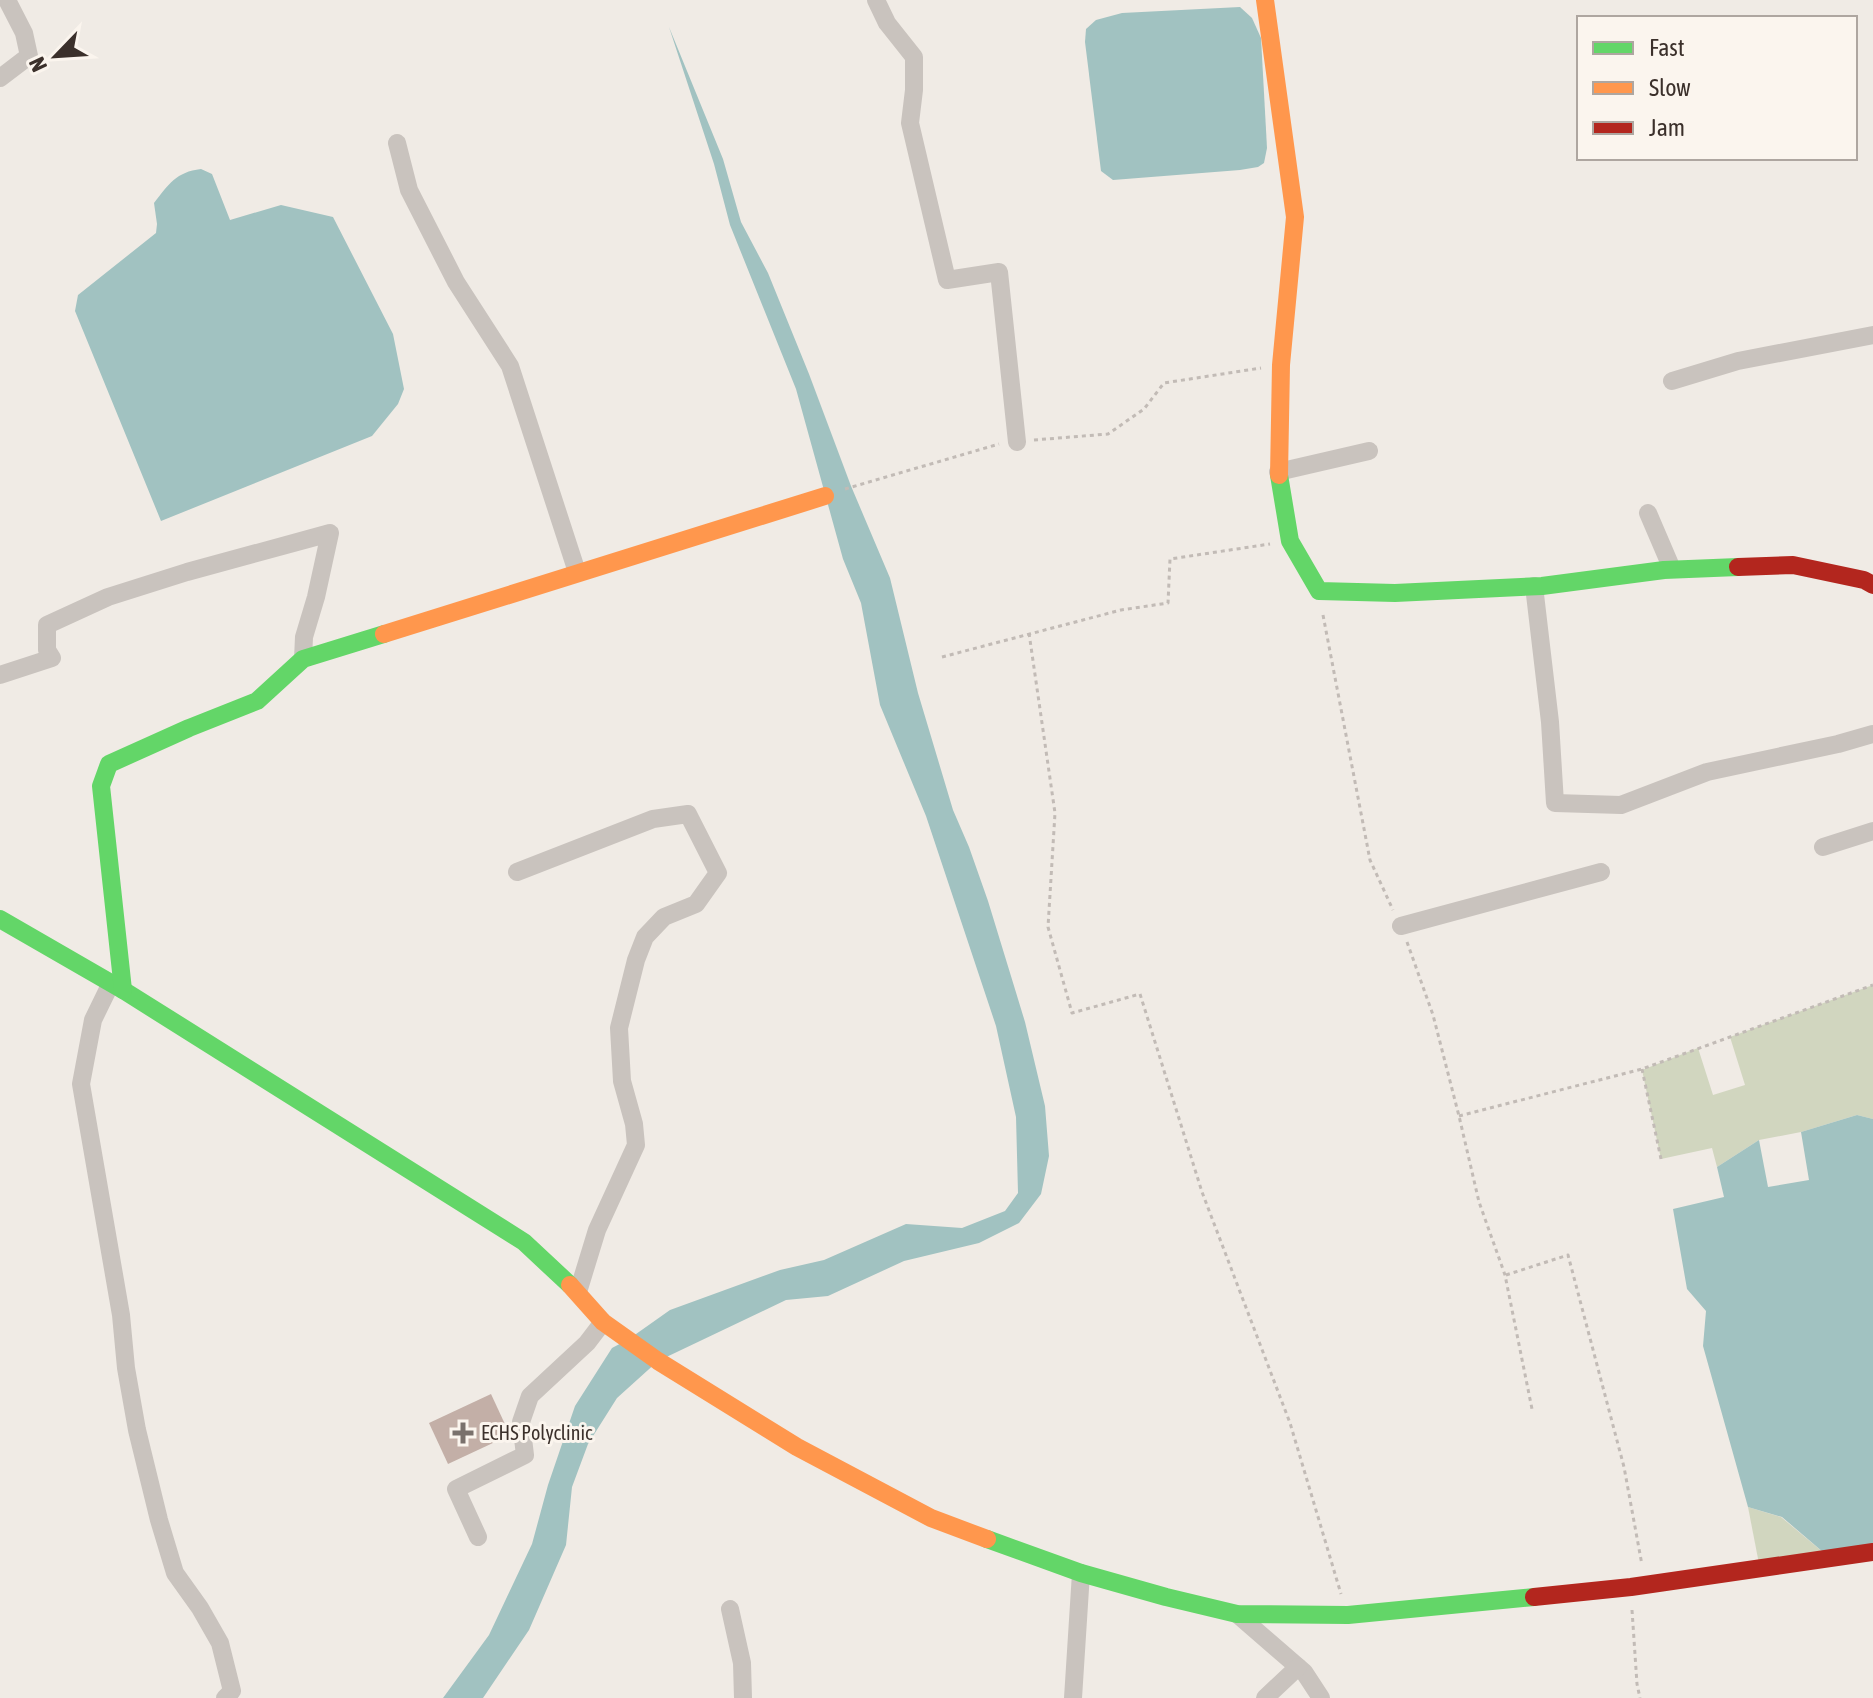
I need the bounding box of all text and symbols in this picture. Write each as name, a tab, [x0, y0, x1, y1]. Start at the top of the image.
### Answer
north arrow	[16, 16, 96, 96]
legend	[1577, 16, 1857, 160]
text: Fast	[1649, 34, 1685, 61]
text: N	[23, 53, 52, 76]
text: Slow	[1649, 74, 1691, 101]
text: Jam	[1649, 114, 1685, 141]
place label: ECHS Polyclinic	[481, 1421, 593, 1444]
marker: ECHS Polyclinic	[452, 1422, 474, 1444]

